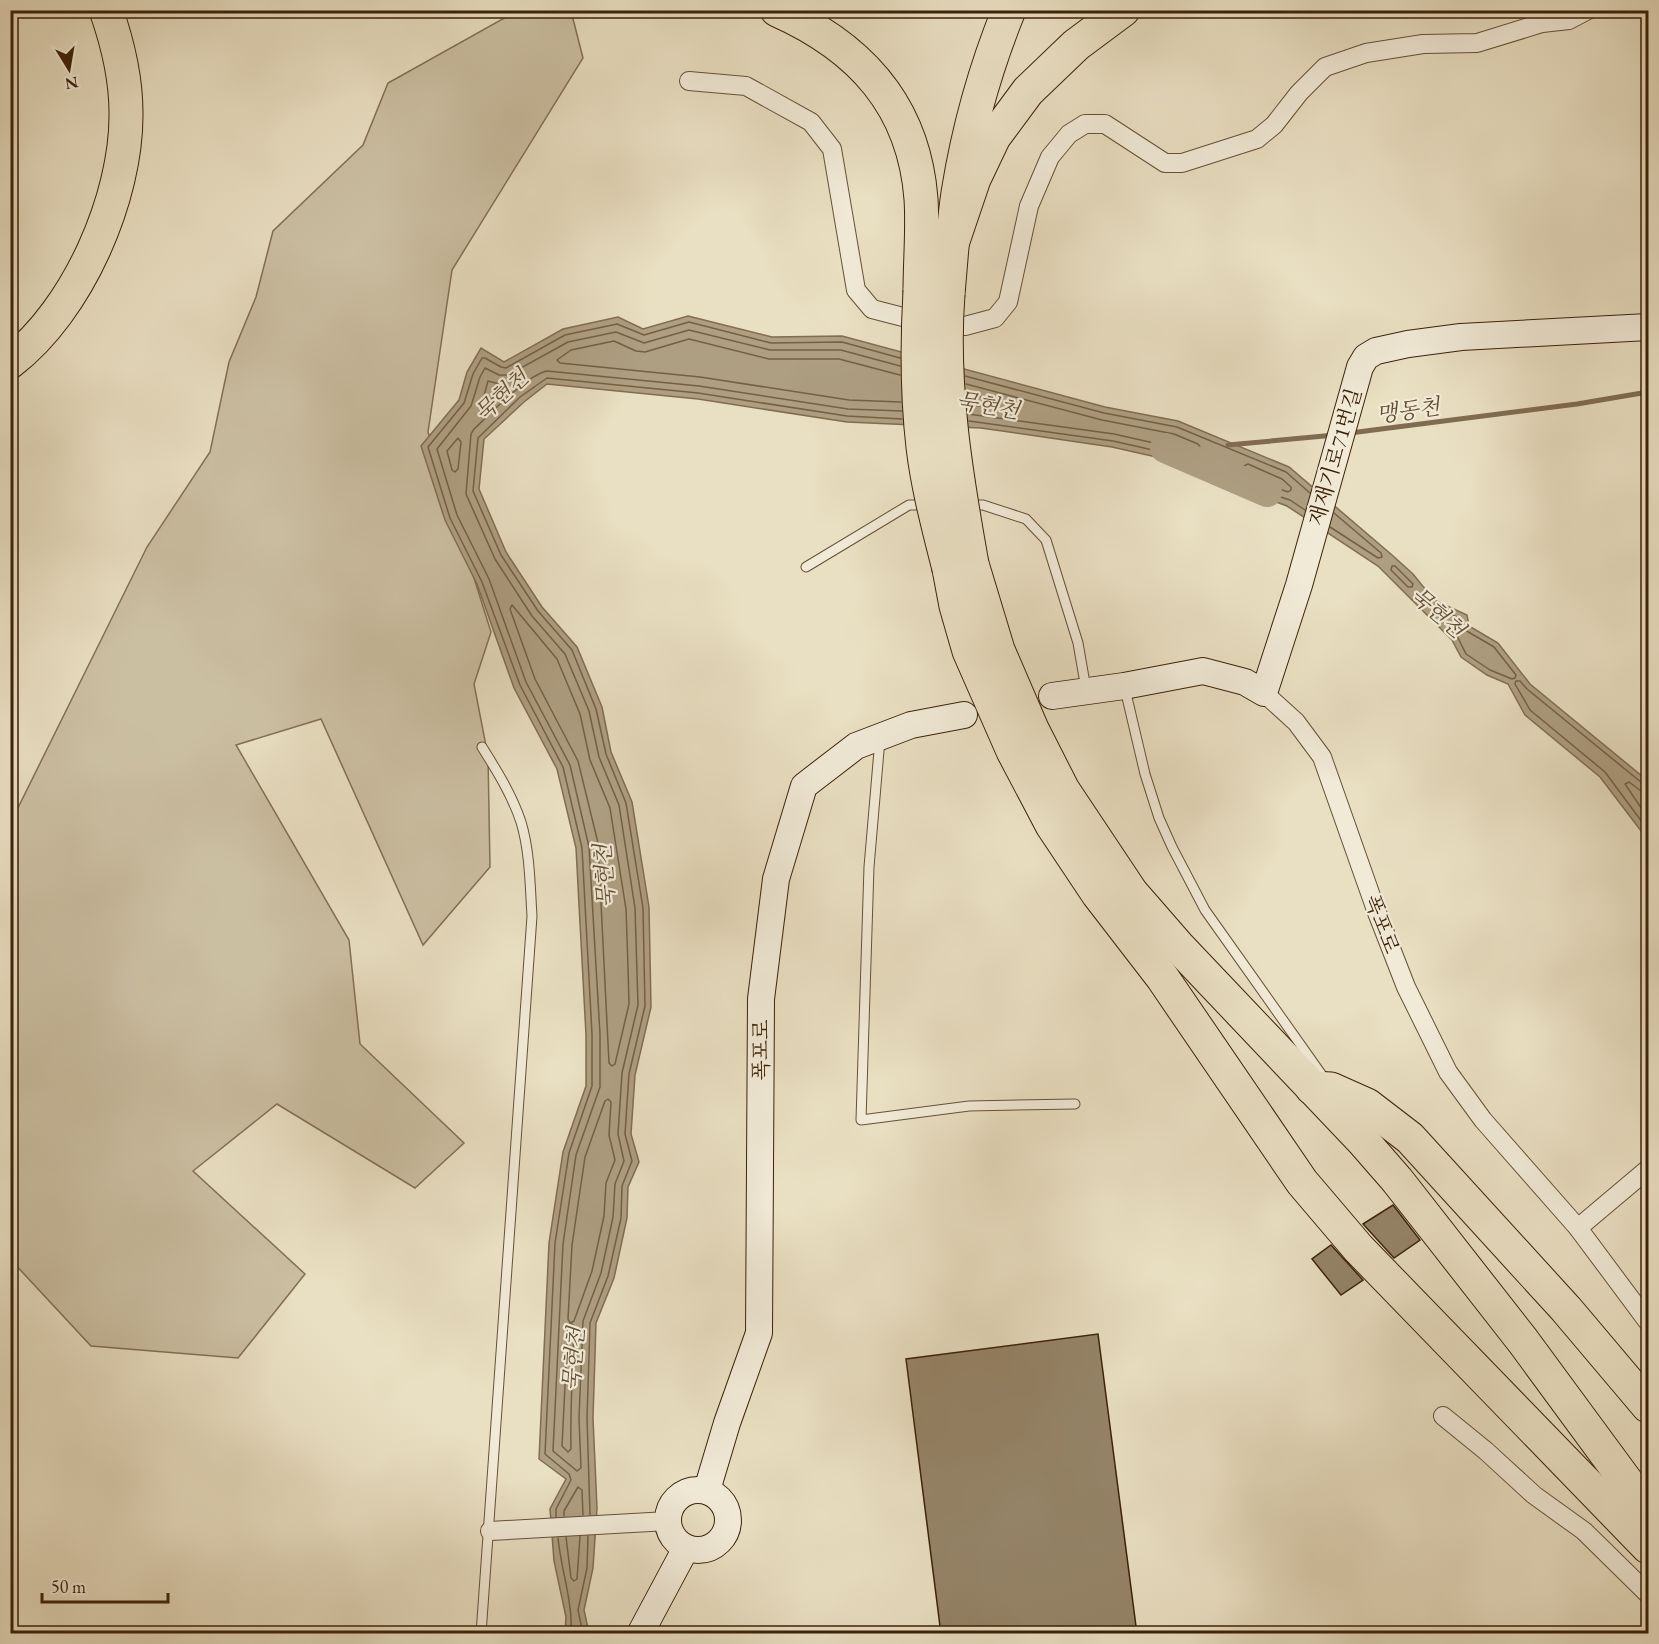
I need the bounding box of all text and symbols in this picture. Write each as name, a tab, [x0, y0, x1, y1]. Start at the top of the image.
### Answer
north arrow	[39, 39, 99, 99]
text: N	[63, 72, 80, 95]
water label: 묵현천	[468, 362, 536, 428]
street label: 재재기로71번길	[1302, 385, 1367, 529]
water label: 묵현천	[954, 386, 1024, 426]
water label: 맹동천	[1374, 391, 1443, 429]
water label: 묵현천	[1404, 581, 1473, 645]
water label: 묵현천	[588, 841, 621, 909]
street label: 폭포로	[1359, 891, 1406, 957]
street label: 폭포로	[747, 1020, 774, 1080]
water label: 묵현천	[556, 1324, 591, 1392]
scale bar	[42, 1566, 168, 1604]
text: 50 m	[51, 1575, 86, 1598]

